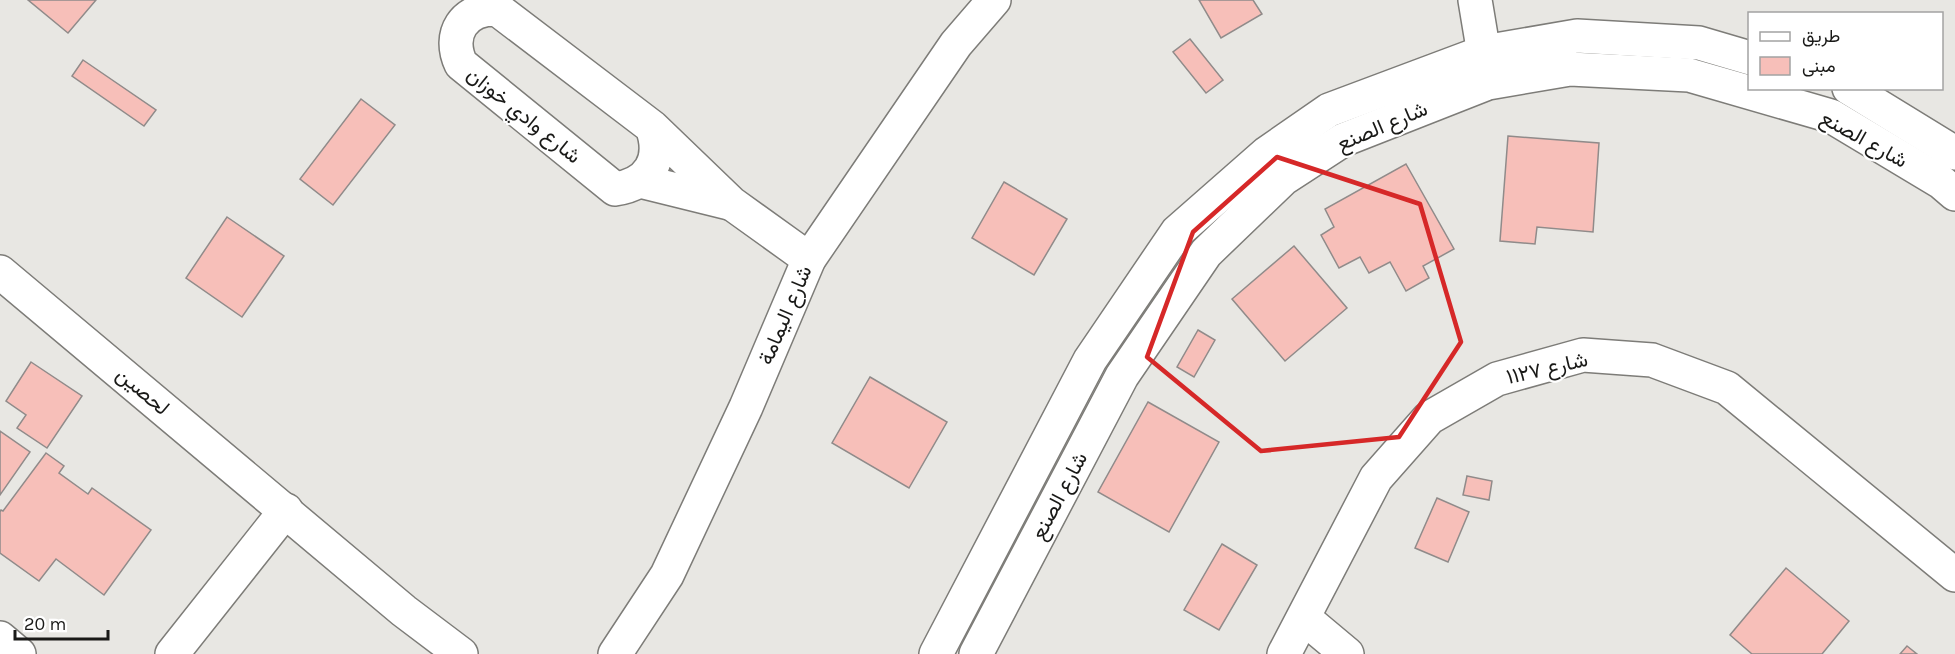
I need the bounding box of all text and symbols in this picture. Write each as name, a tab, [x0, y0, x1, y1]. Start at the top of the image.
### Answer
legend	[1748, 12, 1943, 90]
text: طريق	[1802, 25, 1840, 47]
text: مبنى	[1802, 55, 1836, 77]
street label: شارع وادي خوزان	[459, 62, 586, 172]
street label: شارع الصنع	[1333, 96, 1432, 158]
street label: شارع الصنع	[1815, 105, 1912, 174]
street label: شارع اليمامة	[753, 262, 818, 369]
street label: شارع ١١٢٧	[1504, 347, 1590, 391]
street label: لحصين	[112, 362, 174, 420]
street label: شارع الصنع	[1026, 448, 1094, 545]
scale bar	[15, 603, 108, 641]
text: 20 m	[24, 613, 66, 635]

